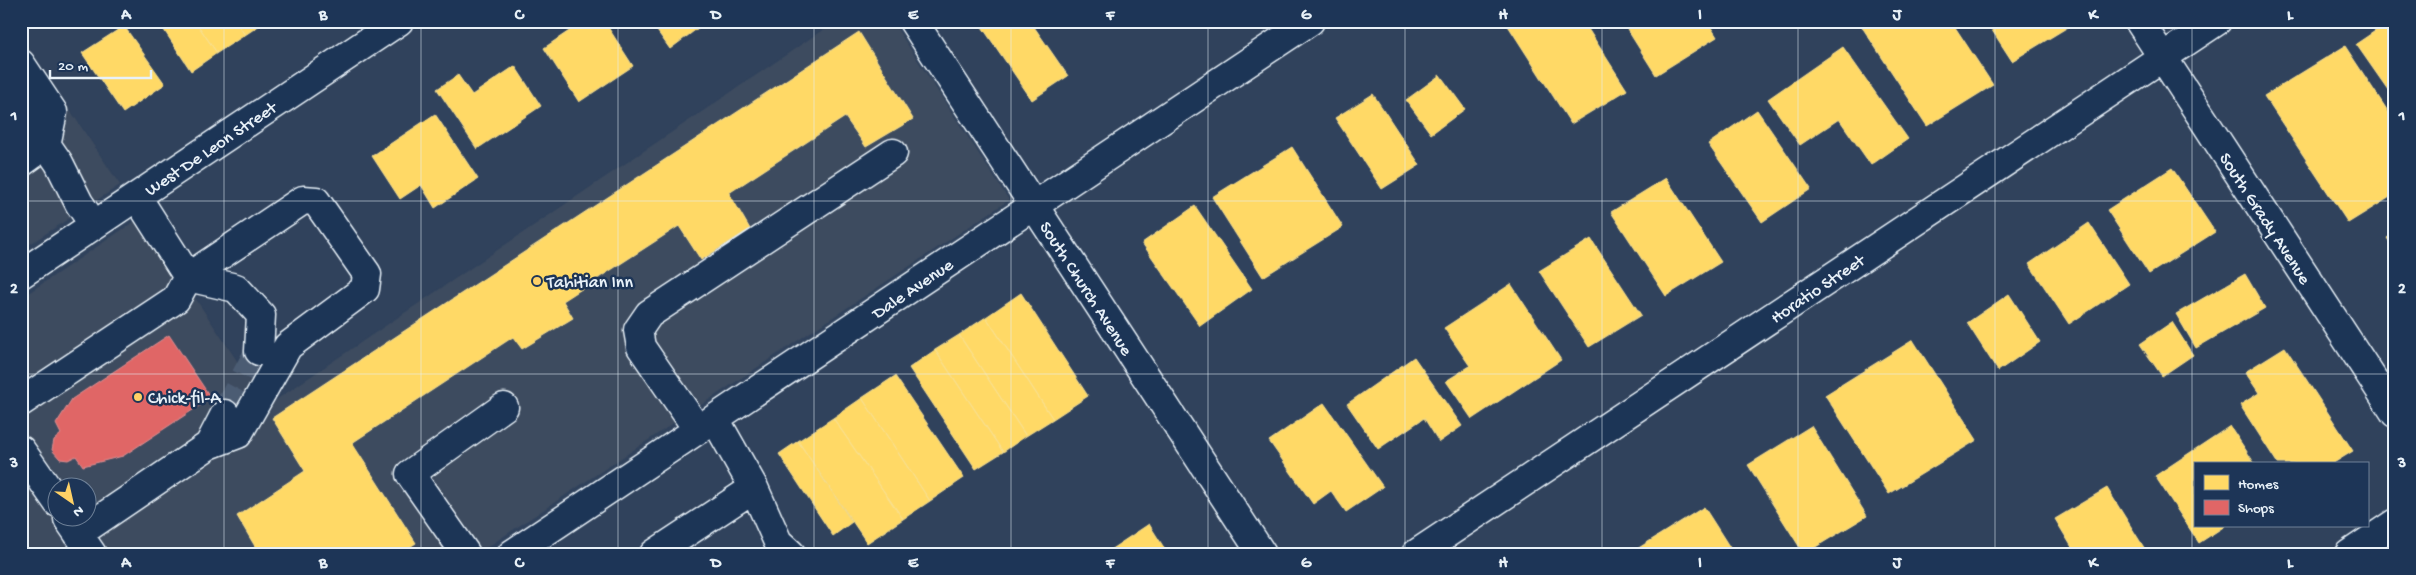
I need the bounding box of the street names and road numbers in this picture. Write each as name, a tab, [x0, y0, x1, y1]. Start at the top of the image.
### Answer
street label: West De Leon Street	[142, 97, 283, 202]
street label: South Grady Avenue	[2213, 150, 2315, 290]
street label: South Church Avenue	[1034, 218, 1137, 361]
street label: Horatio Street	[1767, 250, 1871, 329]
street label: Dale Avenue	[868, 255, 959, 325]

